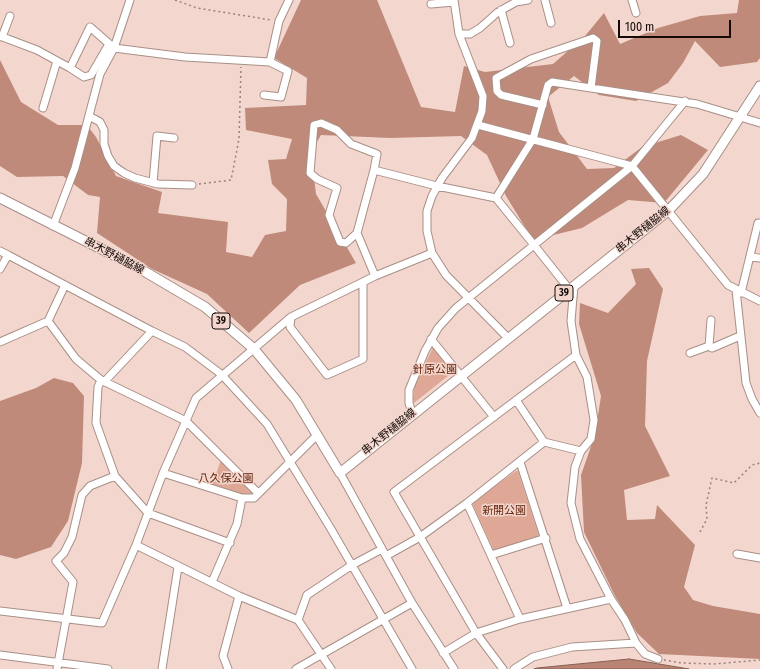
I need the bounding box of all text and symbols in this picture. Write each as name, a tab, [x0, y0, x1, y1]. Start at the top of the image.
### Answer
scale bar	[620, 12, 733, 38]
text: 100 m	[625, 20, 654, 34]
street label: 串木野樋脇線	[613, 204, 673, 256]
street label: 串木野樋脇線	[82, 235, 146, 277]
road number: 39	[555, 285, 573, 301]
road number: 39	[212, 313, 230, 329]
park label: 針原公園	[413, 363, 457, 377]
street label: 串木野樋脇線	[359, 406, 419, 458]
park label: 八久保公園	[199, 472, 253, 486]
park label: 新開公園	[482, 504, 526, 518]

